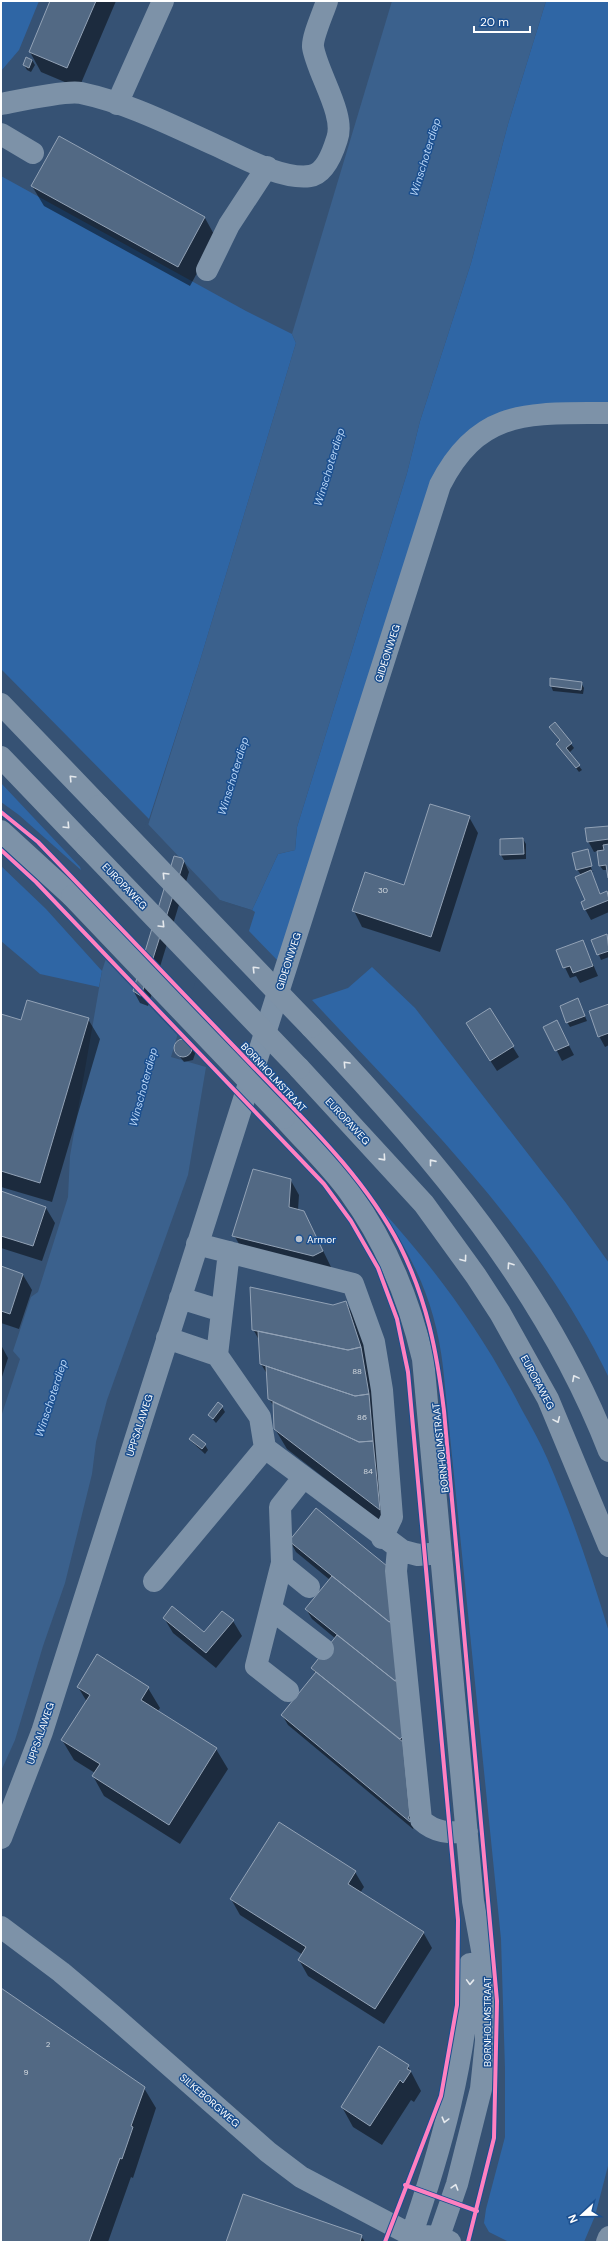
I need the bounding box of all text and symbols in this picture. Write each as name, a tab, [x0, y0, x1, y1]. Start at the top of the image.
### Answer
scale bar	[474, 8, 530, 34]
text: 20 m	[480, 14, 509, 30]
water label: Winschoterdiep	[406, 116, 444, 198]
water label: Winschoterdiep	[310, 426, 348, 508]
street label: GIDEONWEG	[372, 623, 403, 684]
water label: Winschoterdiep	[214, 735, 252, 817]
one-way arrow	[69, 775, 76, 783]
one-way arrow	[62, 821, 69, 828]
street label: EUROPAWEG	[99, 860, 150, 912]
one-way arrow	[162, 872, 169, 880]
house number: 30	[378, 885, 389, 895]
one-way arrow	[157, 920, 165, 928]
street label: GIDEONWEG	[273, 931, 304, 992]
one-way arrow	[253, 966, 260, 973]
street label: BORNHOLMSTRAAT	[238, 1040, 309, 1115]
water label: Winschoterdiep	[126, 1046, 160, 1128]
one-way arrow	[343, 1061, 351, 1069]
street label: EUROPAWEG	[323, 1095, 373, 1148]
one-way arrow	[378, 1153, 385, 1161]
one-way arrow	[429, 1159, 436, 1166]
place label: Armor	[307, 1233, 336, 1246]
marker: Armor	[294, 1234, 304, 1244]
one-way arrow	[459, 1255, 466, 1262]
one-way arrow	[508, 1263, 515, 1270]
street label: EUROPAWEG	[518, 1353, 557, 1412]
water label: Winschoterdiep	[32, 1357, 70, 1439]
house number: 88	[352, 1366, 362, 1376]
one-way arrow	[572, 1374, 580, 1382]
street label: UPPSALAWEG	[123, 1392, 156, 1458]
street label: BORNHOLMSTRAAT	[429, 1402, 452, 1493]
house number: 86	[357, 1412, 367, 1422]
one-way arrow	[552, 1415, 560, 1423]
house number: 84	[363, 1466, 373, 1476]
street label: UPPSALAWEG	[24, 1700, 57, 1766]
street label: BORNHOLMSTRAAT	[481, 1977, 494, 2067]
one-way arrow	[465, 1979, 474, 1985]
house number: 2	[46, 2039, 51, 2049]
house number: 9	[23, 2067, 29, 2077]
street label: SILKEBORGWEG	[177, 2071, 242, 2130]
one-way arrow	[441, 2116, 450, 2123]
one-way arrow	[451, 2183, 459, 2190]
north arrow	[562, 2195, 602, 2235]
text: N	[565, 2212, 581, 2225]

